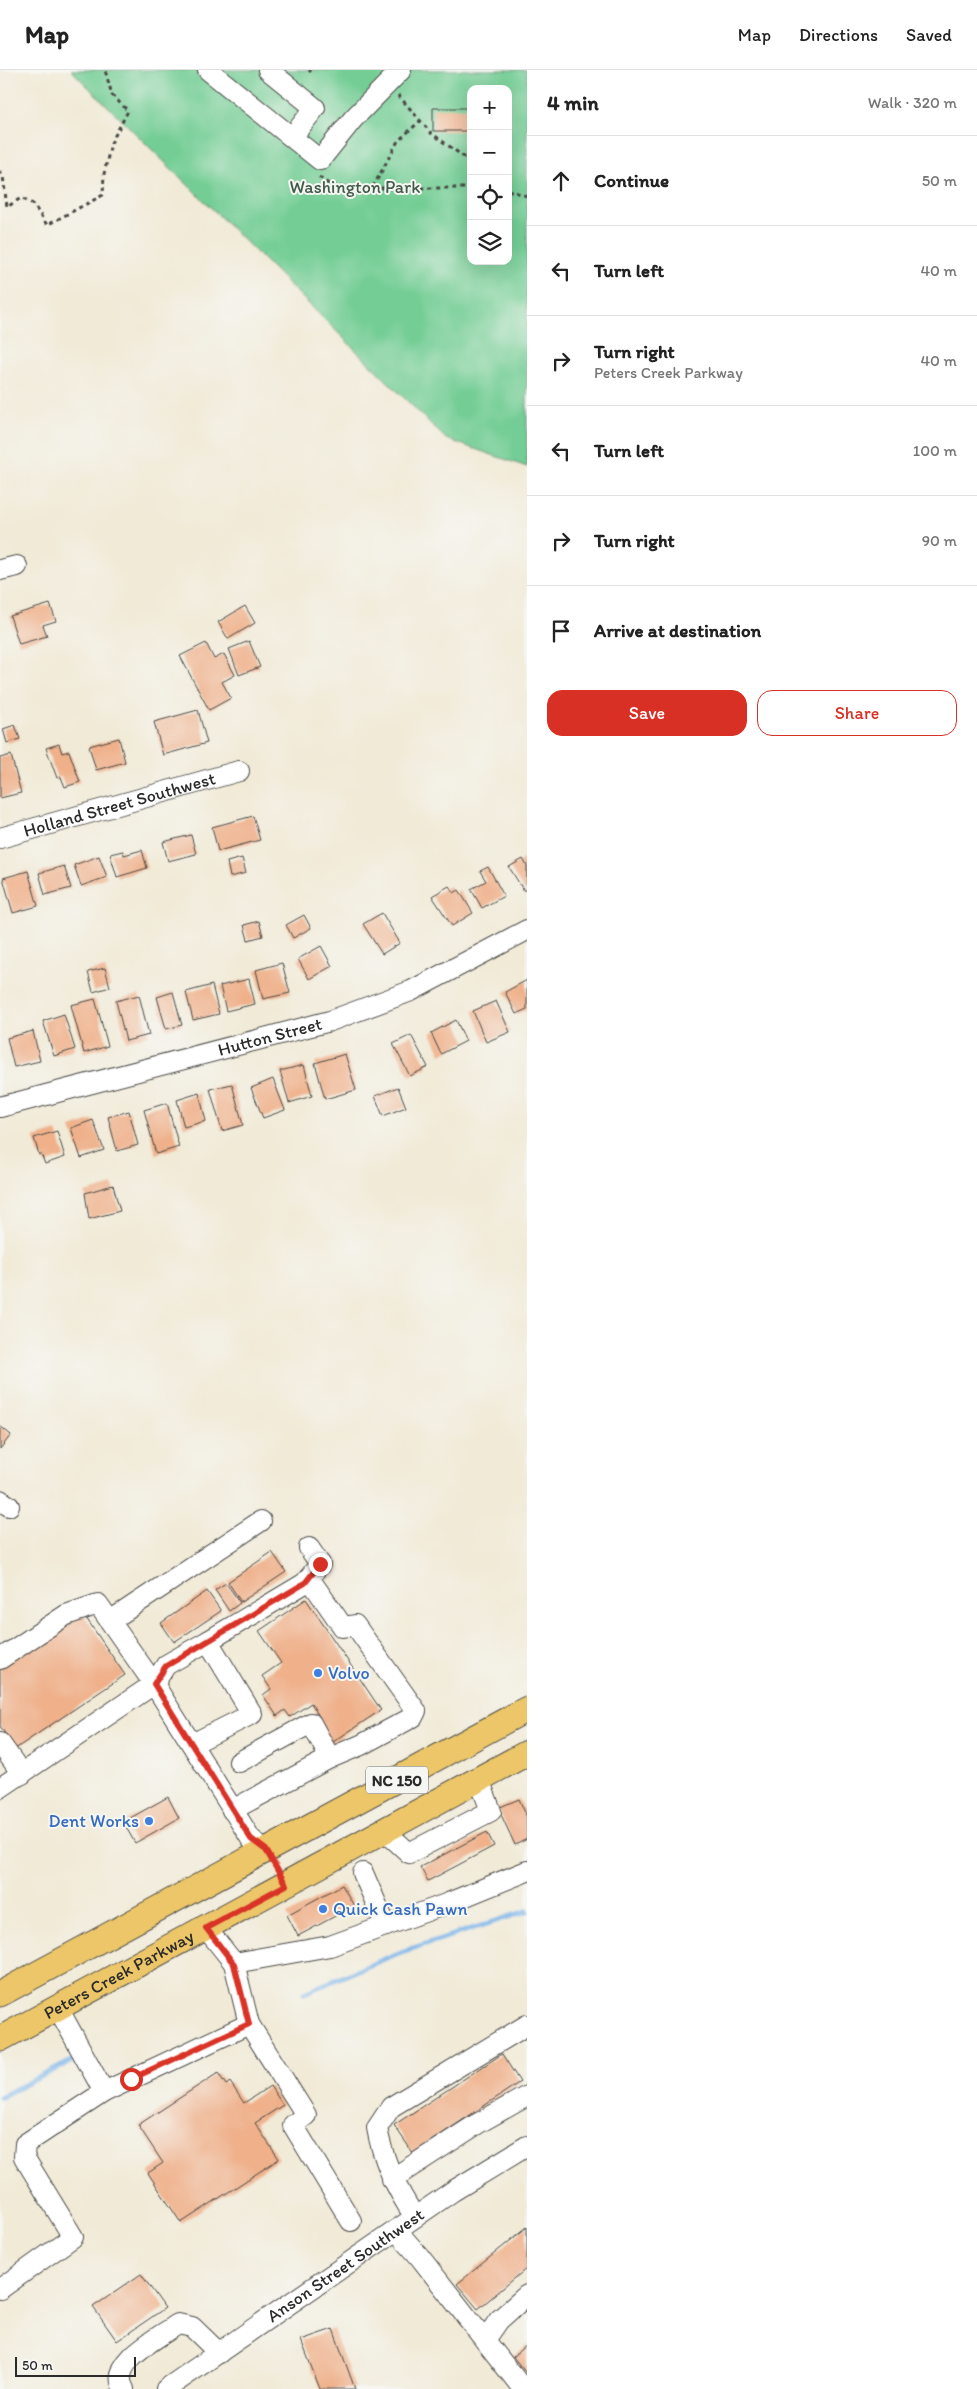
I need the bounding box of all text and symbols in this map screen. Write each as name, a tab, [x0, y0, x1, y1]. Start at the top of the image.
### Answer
text: Map	[25, 20, 69, 49]
text: Map	[738, 24, 771, 46]
text: Directions	[799, 24, 878, 46]
text: Saved	[906, 24, 952, 46]
map controls	[467, 85, 512, 265]
button: +	[467, 85, 512, 130]
text: 4 min	[547, 90, 599, 115]
text: Walk · 320 m	[868, 93, 957, 112]
button: −	[467, 130, 512, 175]
icon: ahead	[547, 167, 575, 195]
text: Continue	[594, 169, 669, 192]
text: 50 m	[922, 171, 957, 190]
button: locate	[467, 175, 512, 220]
park label: Washington Park	[290, 176, 420, 198]
button: layers	[467, 220, 512, 265]
icon: left	[547, 257, 575, 285]
text: Turn left	[594, 259, 664, 282]
text: 40 m	[920, 261, 957, 280]
text: Turn right	[594, 340, 675, 363]
icon: right	[547, 347, 575, 375]
text: 40 m	[920, 351, 957, 370]
text: Peters Creek Parkway	[594, 363, 743, 382]
icon: left	[547, 437, 575, 465]
text: Turn left	[594, 439, 664, 462]
text: 100 m	[913, 441, 957, 460]
icon: right	[547, 527, 575, 555]
text: Turn right	[594, 529, 675, 552]
text: 90 m	[922, 531, 957, 550]
icon: arrive	[547, 617, 575, 645]
text: Arrive at destination	[594, 619, 761, 642]
button: Save	[547, 690, 747, 736]
button: Share	[757, 690, 957, 736]
street label: Holland Street Southwest	[21, 767, 218, 842]
street label: Hutton Street	[216, 1012, 325, 1061]
route end	[309, 1553, 332, 1576]
place label: Volvo	[328, 1662, 370, 1684]
marker: Volvo	[312, 1667, 324, 1679]
road number: NC 150	[366, 1766, 428, 1794]
place label: Dent Works	[49, 1810, 139, 1832]
marker: Dent Works	[143, 1815, 155, 1827]
place label: Quick Cash Pawn	[333, 1898, 467, 1920]
marker: Quick Cash Pawn	[317, 1903, 329, 1915]
street label: Peters Creek Parkway	[40, 1925, 198, 2024]
route start	[120, 2068, 143, 2091]
street label: Anson Street Southwest	[263, 2203, 428, 2327]
scale bar	[15, 2354, 136, 2377]
text: 50 m	[22, 2357, 53, 2374]

